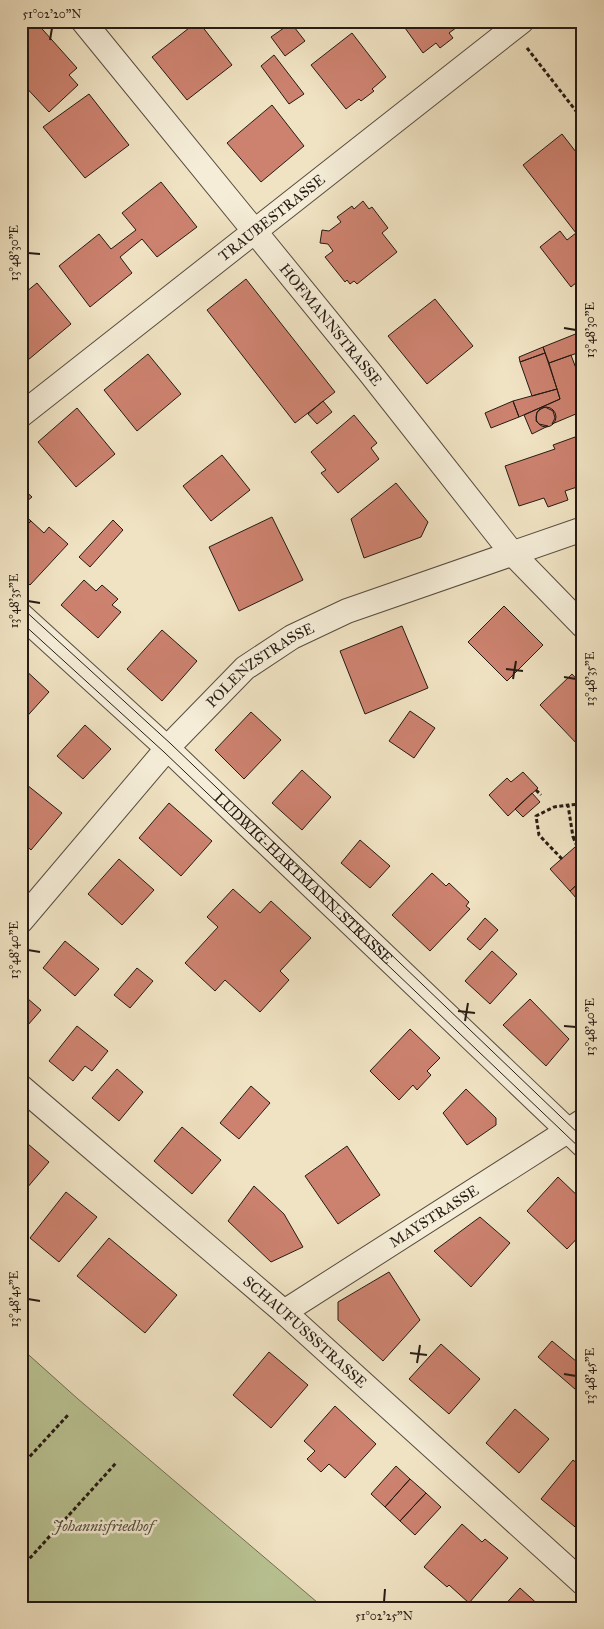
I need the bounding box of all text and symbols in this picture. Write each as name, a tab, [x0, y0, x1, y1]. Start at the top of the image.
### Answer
text: 51°02'20"N	[22, 7, 82, 21]
street label: TRAUBESTRASSE	[215, 170, 329, 265]
text: 13°48'30"E	[7, 225, 21, 281]
street label: HOFMANNSTRASSE	[276, 260, 386, 390]
text: 13°48'30"E	[583, 302, 597, 358]
text: 13°48'35"E	[7, 573, 21, 628]
street label: POLENZSTRASSE	[202, 619, 317, 711]
text: 13°48'35"E	[583, 651, 597, 706]
street label: LUDWIG-HARTMANN-STRASSE	[210, 789, 397, 968]
text: 13°48'40"E	[7, 921, 21, 979]
text: 13°48'40"E	[583, 998, 597, 1056]
street label: MAYSTRASSE	[386, 1181, 482, 1251]
text: 13°48'45"E	[7, 1270, 21, 1327]
street label: SCHAUFUSSSTRASSE	[239, 1272, 371, 1392]
text: 13°48'45"E	[583, 1347, 597, 1404]
park label: Johannisfriedhof	[51, 1517, 158, 1535]
text: 51°02'25"N	[355, 1609, 413, 1623]

